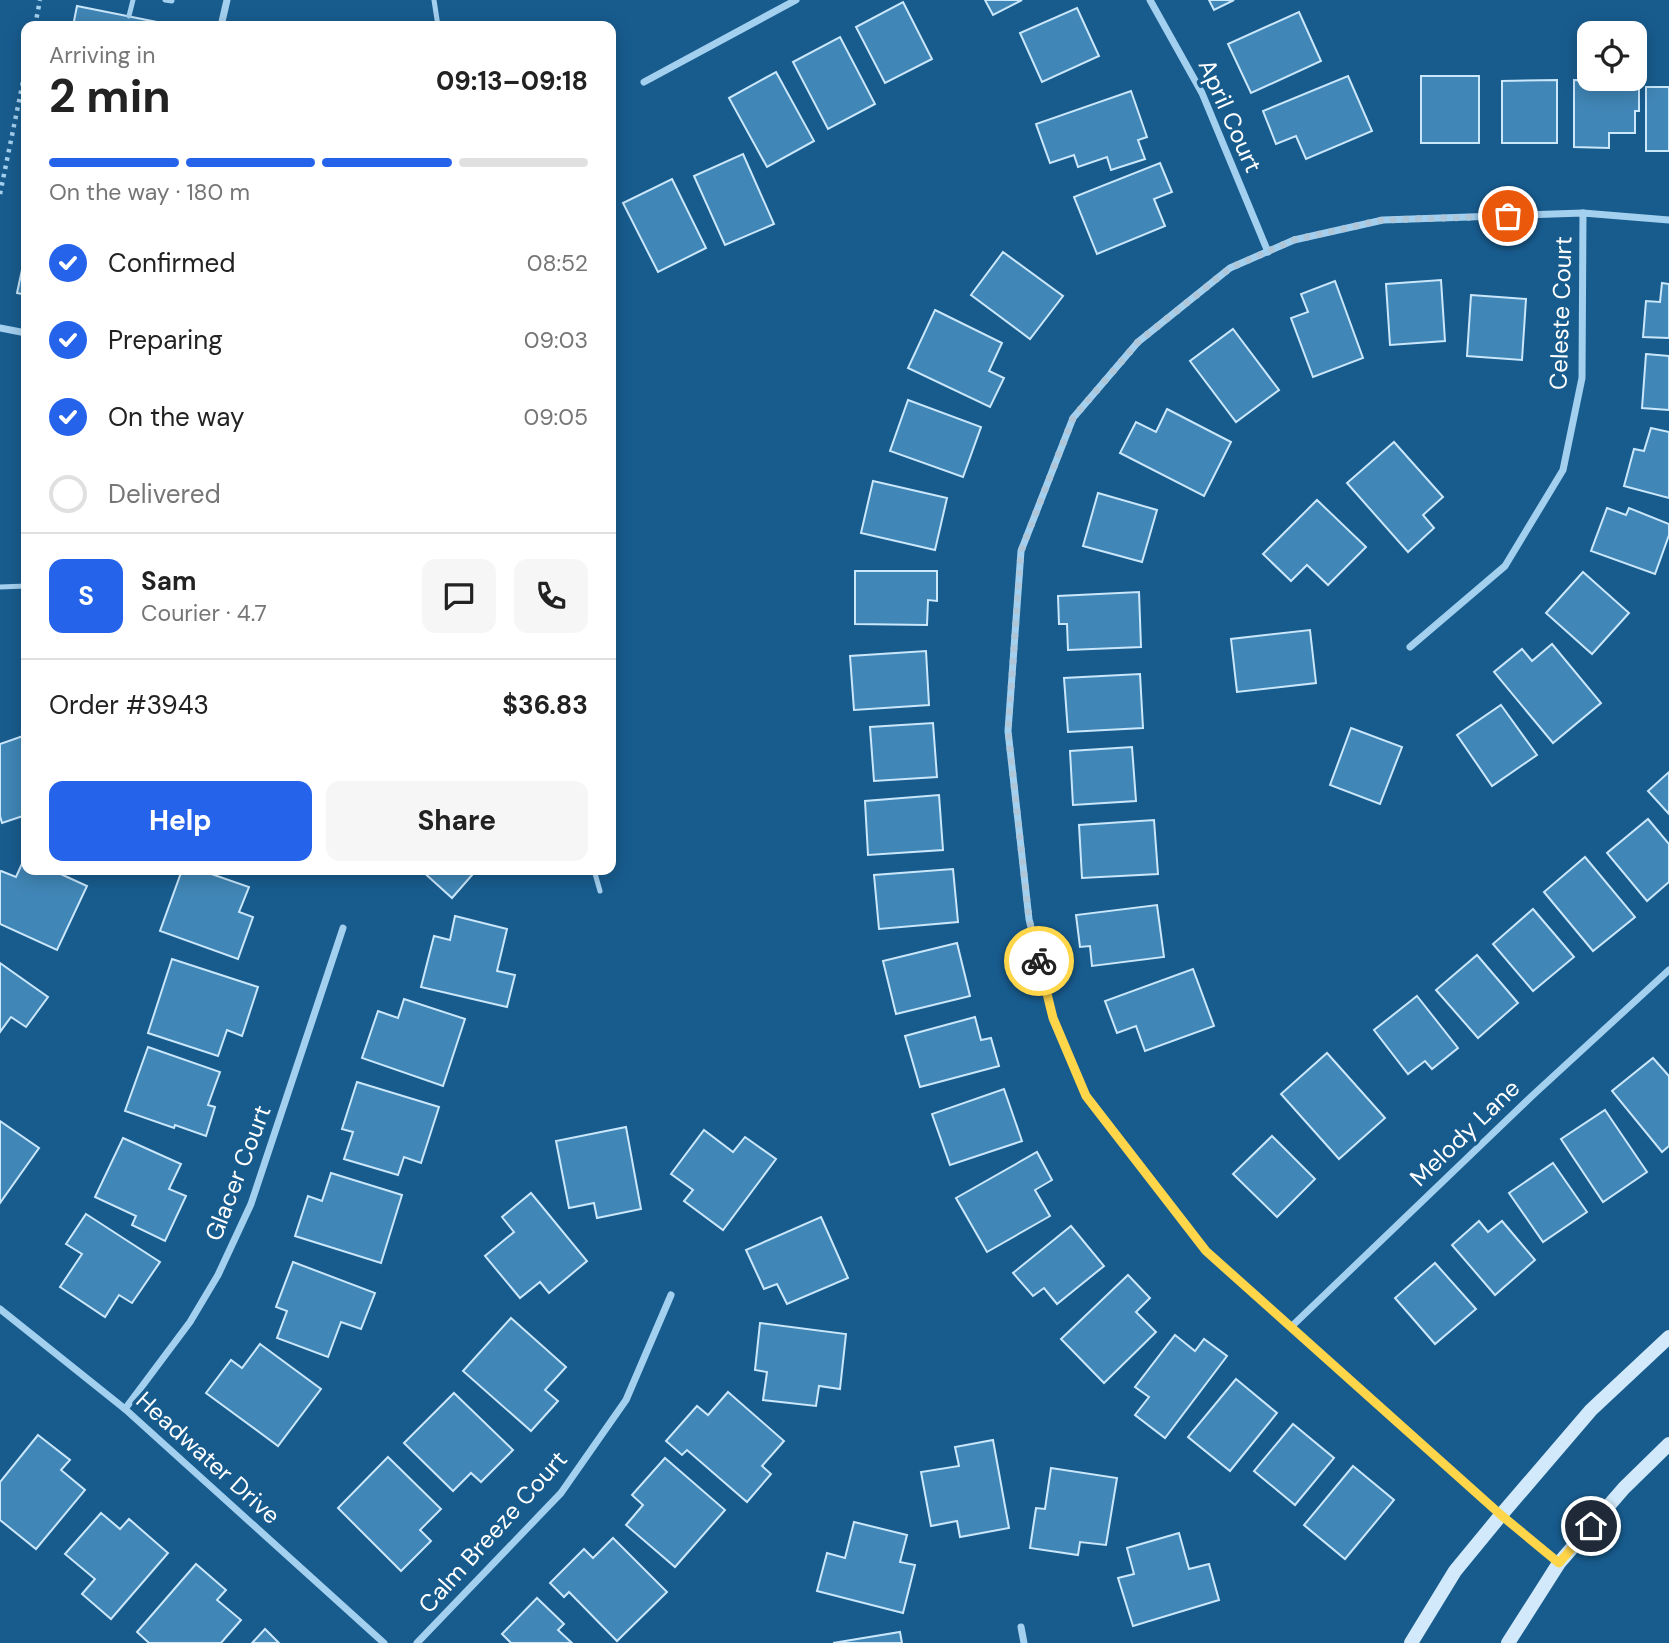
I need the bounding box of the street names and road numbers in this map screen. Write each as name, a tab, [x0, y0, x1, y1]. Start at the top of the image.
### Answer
street label: April Court	[1192, 54, 1269, 177]
street label: Celeste Court	[1542, 236, 1579, 390]
street label: Melody Lane	[1403, 1072, 1526, 1193]
street label: Glacer Court	[197, 1101, 278, 1245]
street label: Headwater Drive	[130, 1385, 287, 1531]
street label: Calm Breeze Court	[412, 1444, 574, 1619]

